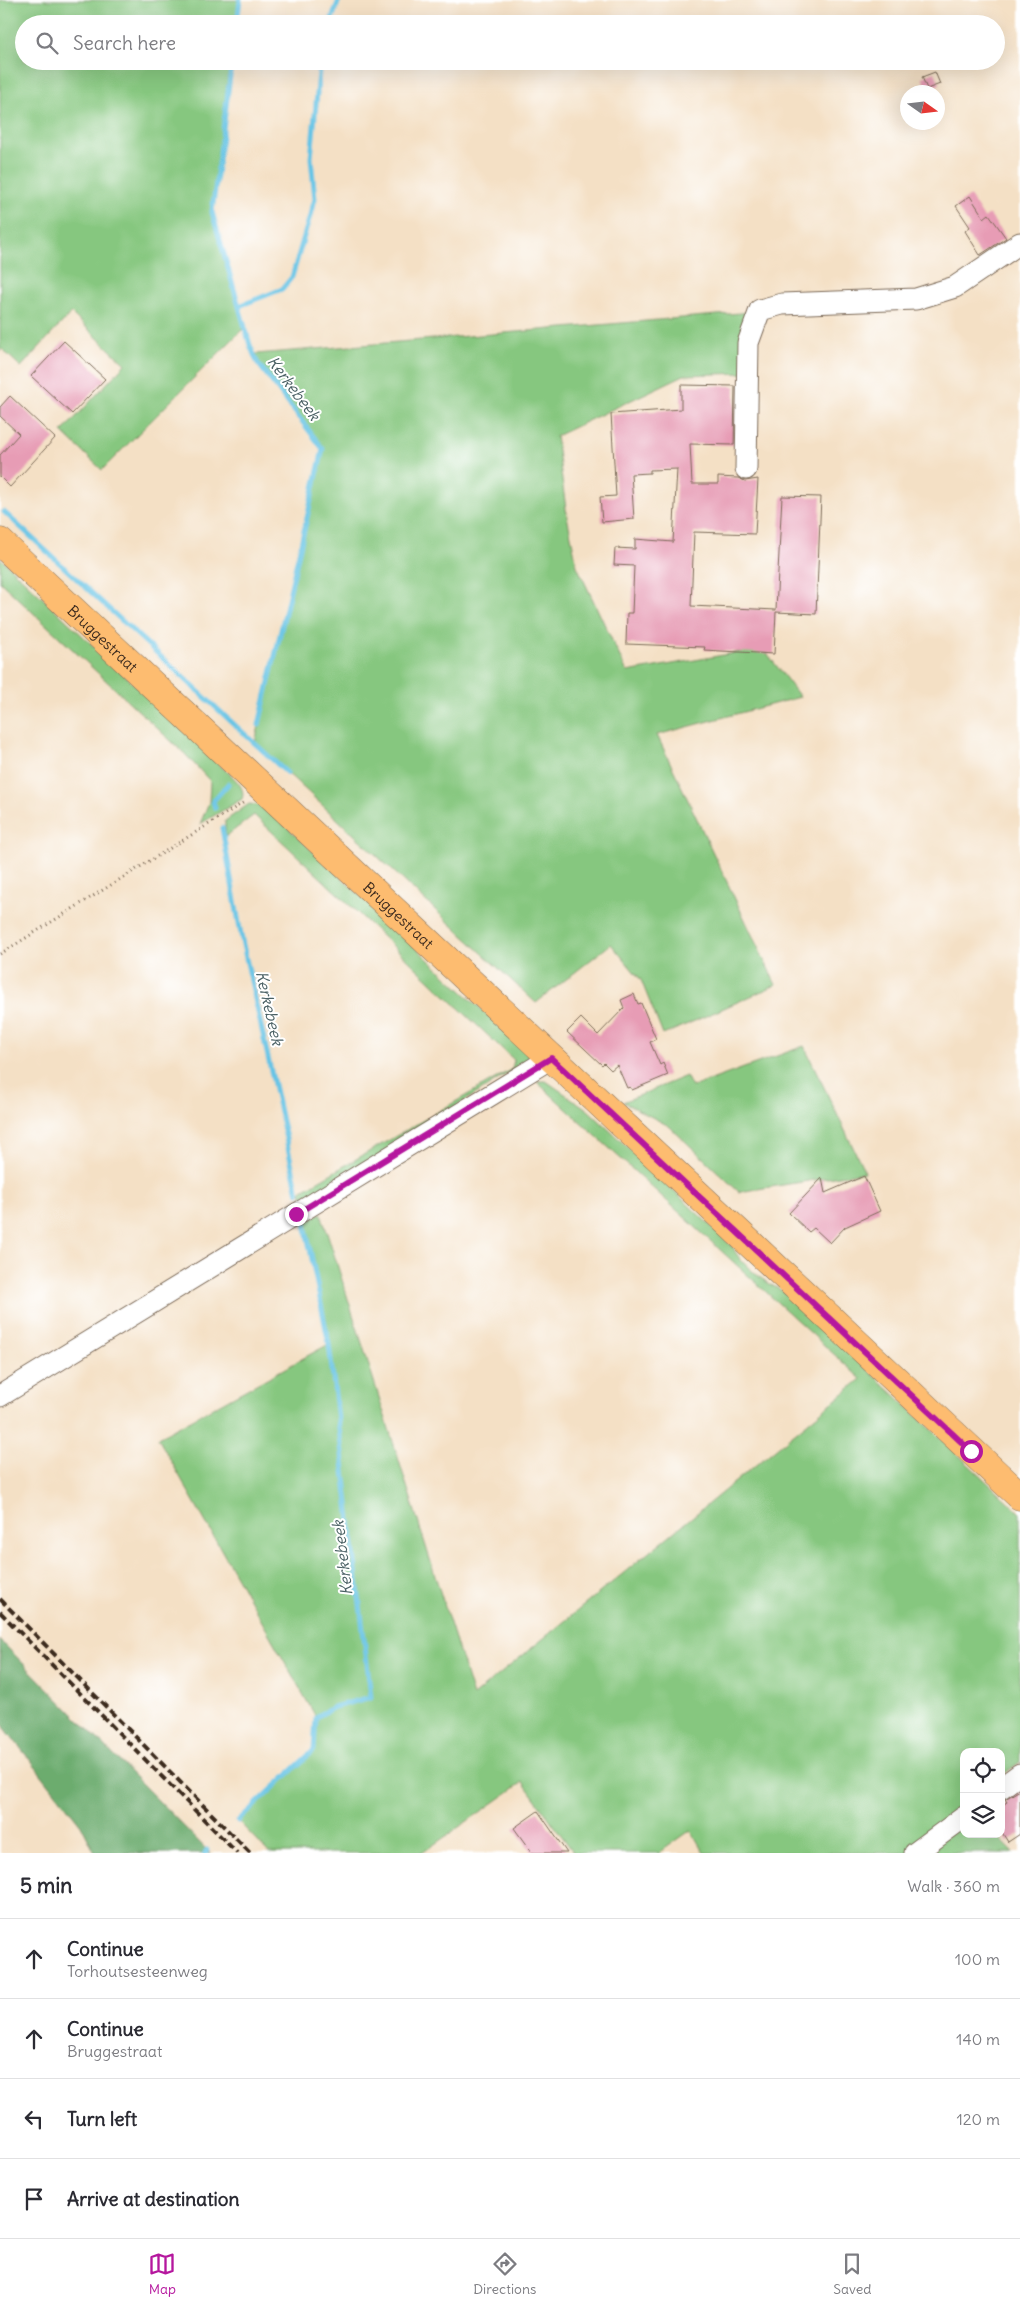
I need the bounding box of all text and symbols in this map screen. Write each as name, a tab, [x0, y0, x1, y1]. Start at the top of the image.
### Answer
search box	[15, 15, 1005, 70]
icon: search	[33, 29, 61, 57]
text: Search here	[73, 31, 176, 55]
north arrow	[900, 85, 945, 130]
water label: Kerkebeek	[263, 352, 326, 426]
street label: Bruggestraat	[64, 601, 142, 676]
street label: Bruggestraat	[360, 877, 438, 952]
water label: Kerkebeek	[252, 969, 289, 1049]
route end	[285, 1203, 308, 1226]
route start	[960, 1440, 983, 1463]
water label: Kerkebeek	[327, 1517, 357, 1597]
map controls	[960, 1748, 1005, 1838]
button: locate	[960, 1748, 1005, 1793]
button: layers	[960, 1793, 1005, 1838]
text: 5 min	[20, 1872, 72, 1899]
text: Walk · 360 m	[907, 1876, 1000, 1896]
text: Continue	[67, 1937, 144, 1961]
icon: ahead	[20, 1945, 48, 1973]
text: 100 m	[955, 1949, 1000, 1969]
text: Torhoutsesteenweg	[67, 1961, 208, 1981]
text: Continue	[67, 2017, 144, 2041]
icon: ahead	[20, 2025, 48, 2053]
text: 140 m	[956, 2029, 1000, 2049]
text: Bruggestraat	[67, 2041, 162, 2061]
icon: left	[20, 2105, 48, 2133]
text: Turn left	[67, 2107, 137, 2131]
text: 120 m	[957, 2109, 1000, 2129]
icon: arrive	[20, 2185, 48, 2213]
text: Arrive at destination	[67, 2187, 240, 2211]
tab: Map	[148, 2250, 176, 2298]
tab: Directions	[473, 2250, 536, 2298]
tab: Saved	[833, 2250, 872, 2298]

